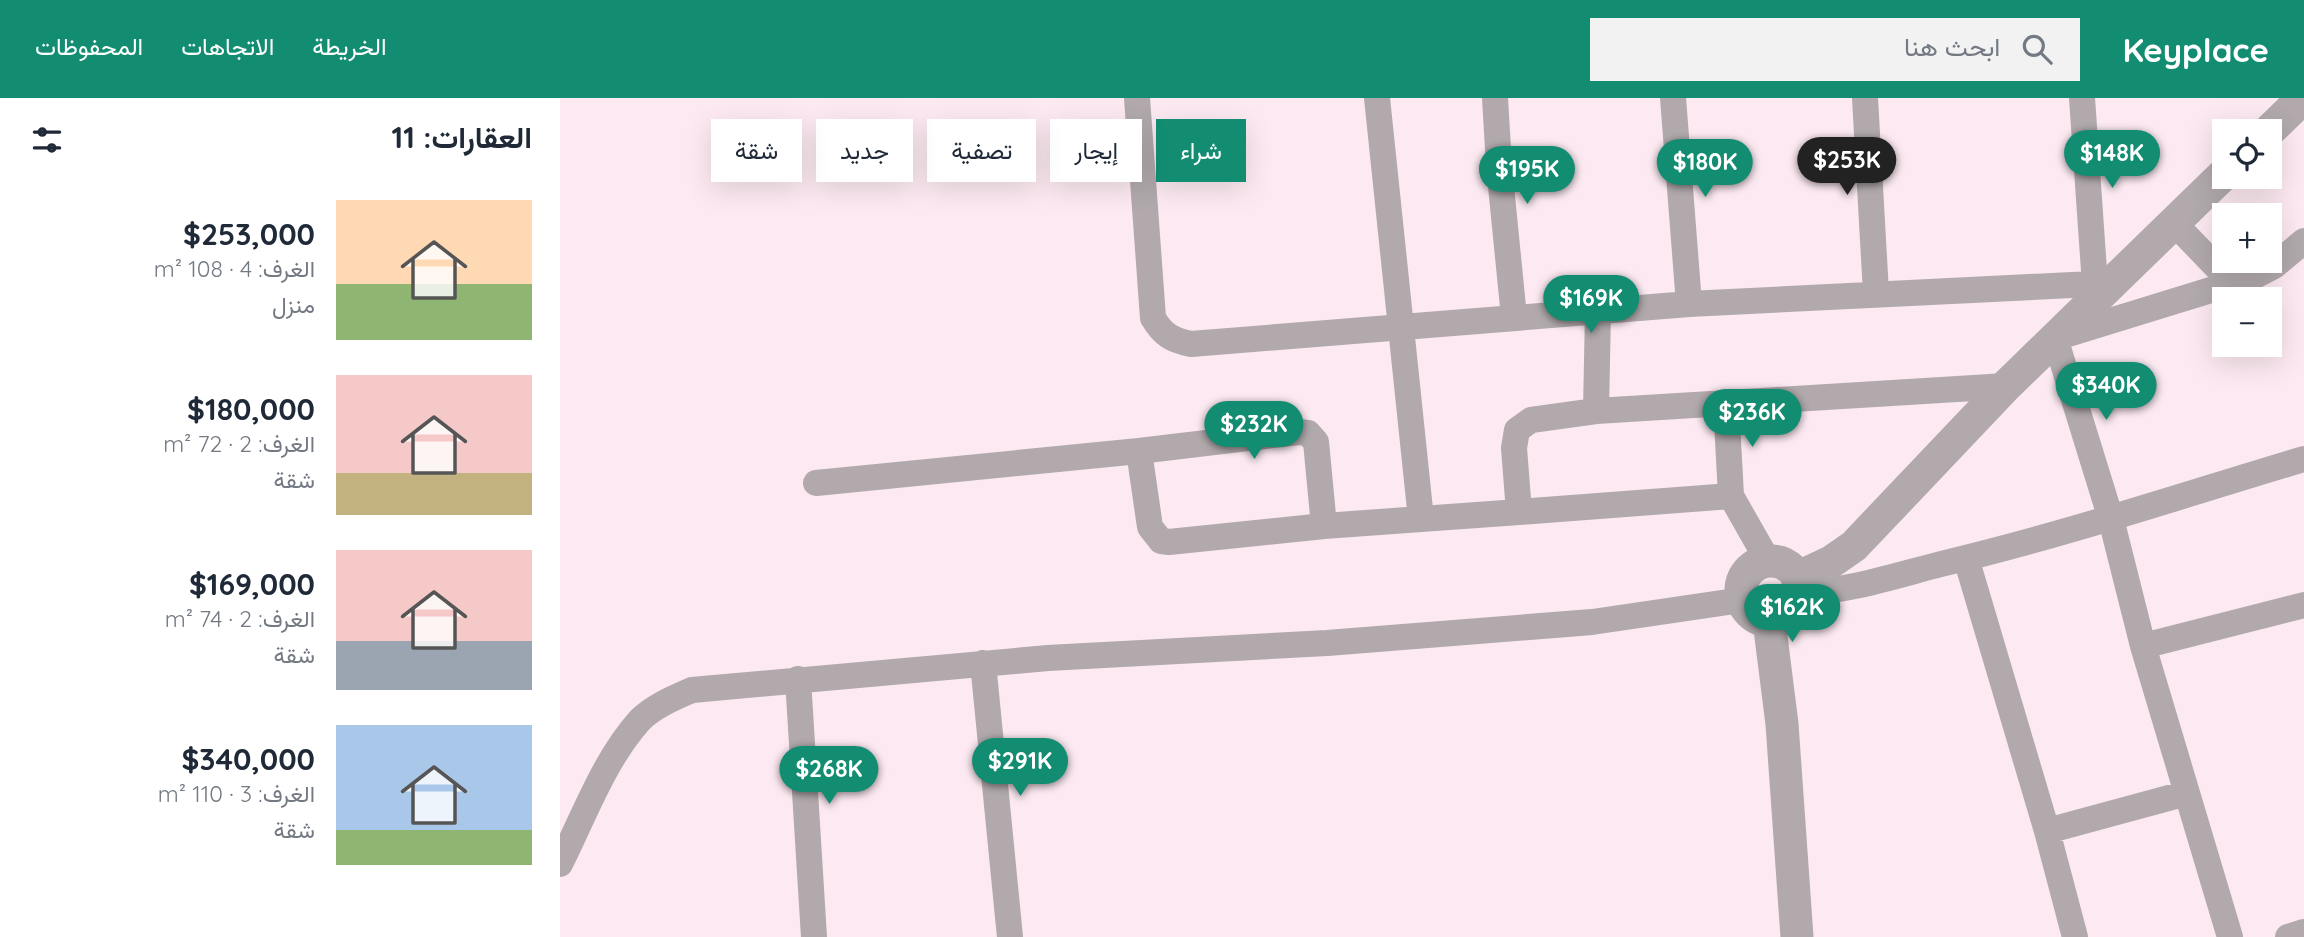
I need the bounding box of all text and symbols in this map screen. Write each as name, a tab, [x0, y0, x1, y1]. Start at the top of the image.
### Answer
search box	[1590, 18, 2080, 81]
text: Keyplace	[2122, 29, 2269, 70]
text: ابحث هنا	[1904, 30, 2000, 63]
icon: search	[2018, 30, 2056, 68]
text: المحفوظات	[35, 31, 143, 61]
text: الاتجاهات	[181, 31, 274, 61]
text: الخريطة	[312, 31, 387, 61]
text: العقارات: 11	[392, 118, 532, 156]
chip: شقة	[711, 119, 802, 182]
chip: جديد	[816, 119, 913, 182]
chip: تصفية	[927, 119, 1036, 182]
chip: إيجار	[1050, 119, 1142, 182]
chip: شراء	[1156, 119, 1246, 182]
map controls	[2212, 119, 2282, 357]
button: locate	[2212, 119, 2282, 189]
icon: filters	[28, 121, 66, 159]
pin: $148K	[2063, 130, 2161, 190]
pin: $253K	[1798, 138, 1896, 197]
text: $148K	[2080, 138, 2144, 167]
pin: $180K	[1656, 140, 1754, 199]
text: $253K	[1813, 145, 1881, 174]
pin: $195K	[1478, 146, 1576, 206]
text: $180K	[1673, 147, 1737, 176]
text: $195K	[1495, 154, 1559, 183]
button: +	[2212, 203, 2282, 273]
text: $253,000	[183, 215, 315, 253]
icon: home	[392, 228, 476, 312]
text: الغرف: 4 · 108 m²	[154, 254, 315, 283]
pin: $169K	[1542, 275, 1640, 335]
text: $169K	[1559, 283, 1623, 312]
button: −	[2212, 287, 2282, 357]
text: منزل	[272, 290, 315, 319]
pin: $340K	[2057, 362, 2155, 422]
text: $340K	[2072, 370, 2140, 399]
text: $180,000	[187, 390, 315, 428]
pin: $236K	[1703, 390, 1801, 449]
text: $236K	[1719, 397, 1785, 426]
pin: $232K	[1205, 402, 1303, 461]
icon: home	[392, 403, 476, 487]
text: $232K	[1220, 409, 1288, 438]
text: الغرف: 2 · 72 m²	[163, 429, 315, 458]
text: شقة	[273, 465, 315, 494]
text: $169,000	[189, 565, 315, 603]
icon: home	[392, 578, 476, 662]
pin: $162K	[1743, 584, 1841, 644]
text: $162K	[1760, 592, 1824, 621]
text: الغرف: 2 · 74 m²	[165, 604, 315, 633]
text: شقة	[273, 640, 315, 669]
pin: $291K	[971, 738, 1069, 798]
text: $340,000	[181, 740, 315, 778]
pin: $268K	[780, 746, 878, 806]
text: $291K	[988, 746, 1052, 775]
icon: home	[392, 753, 476, 837]
text: $268K	[795, 754, 863, 783]
text: الغرف: 3 · 110 m²	[158, 779, 315, 808]
text: شقة	[273, 815, 315, 844]

